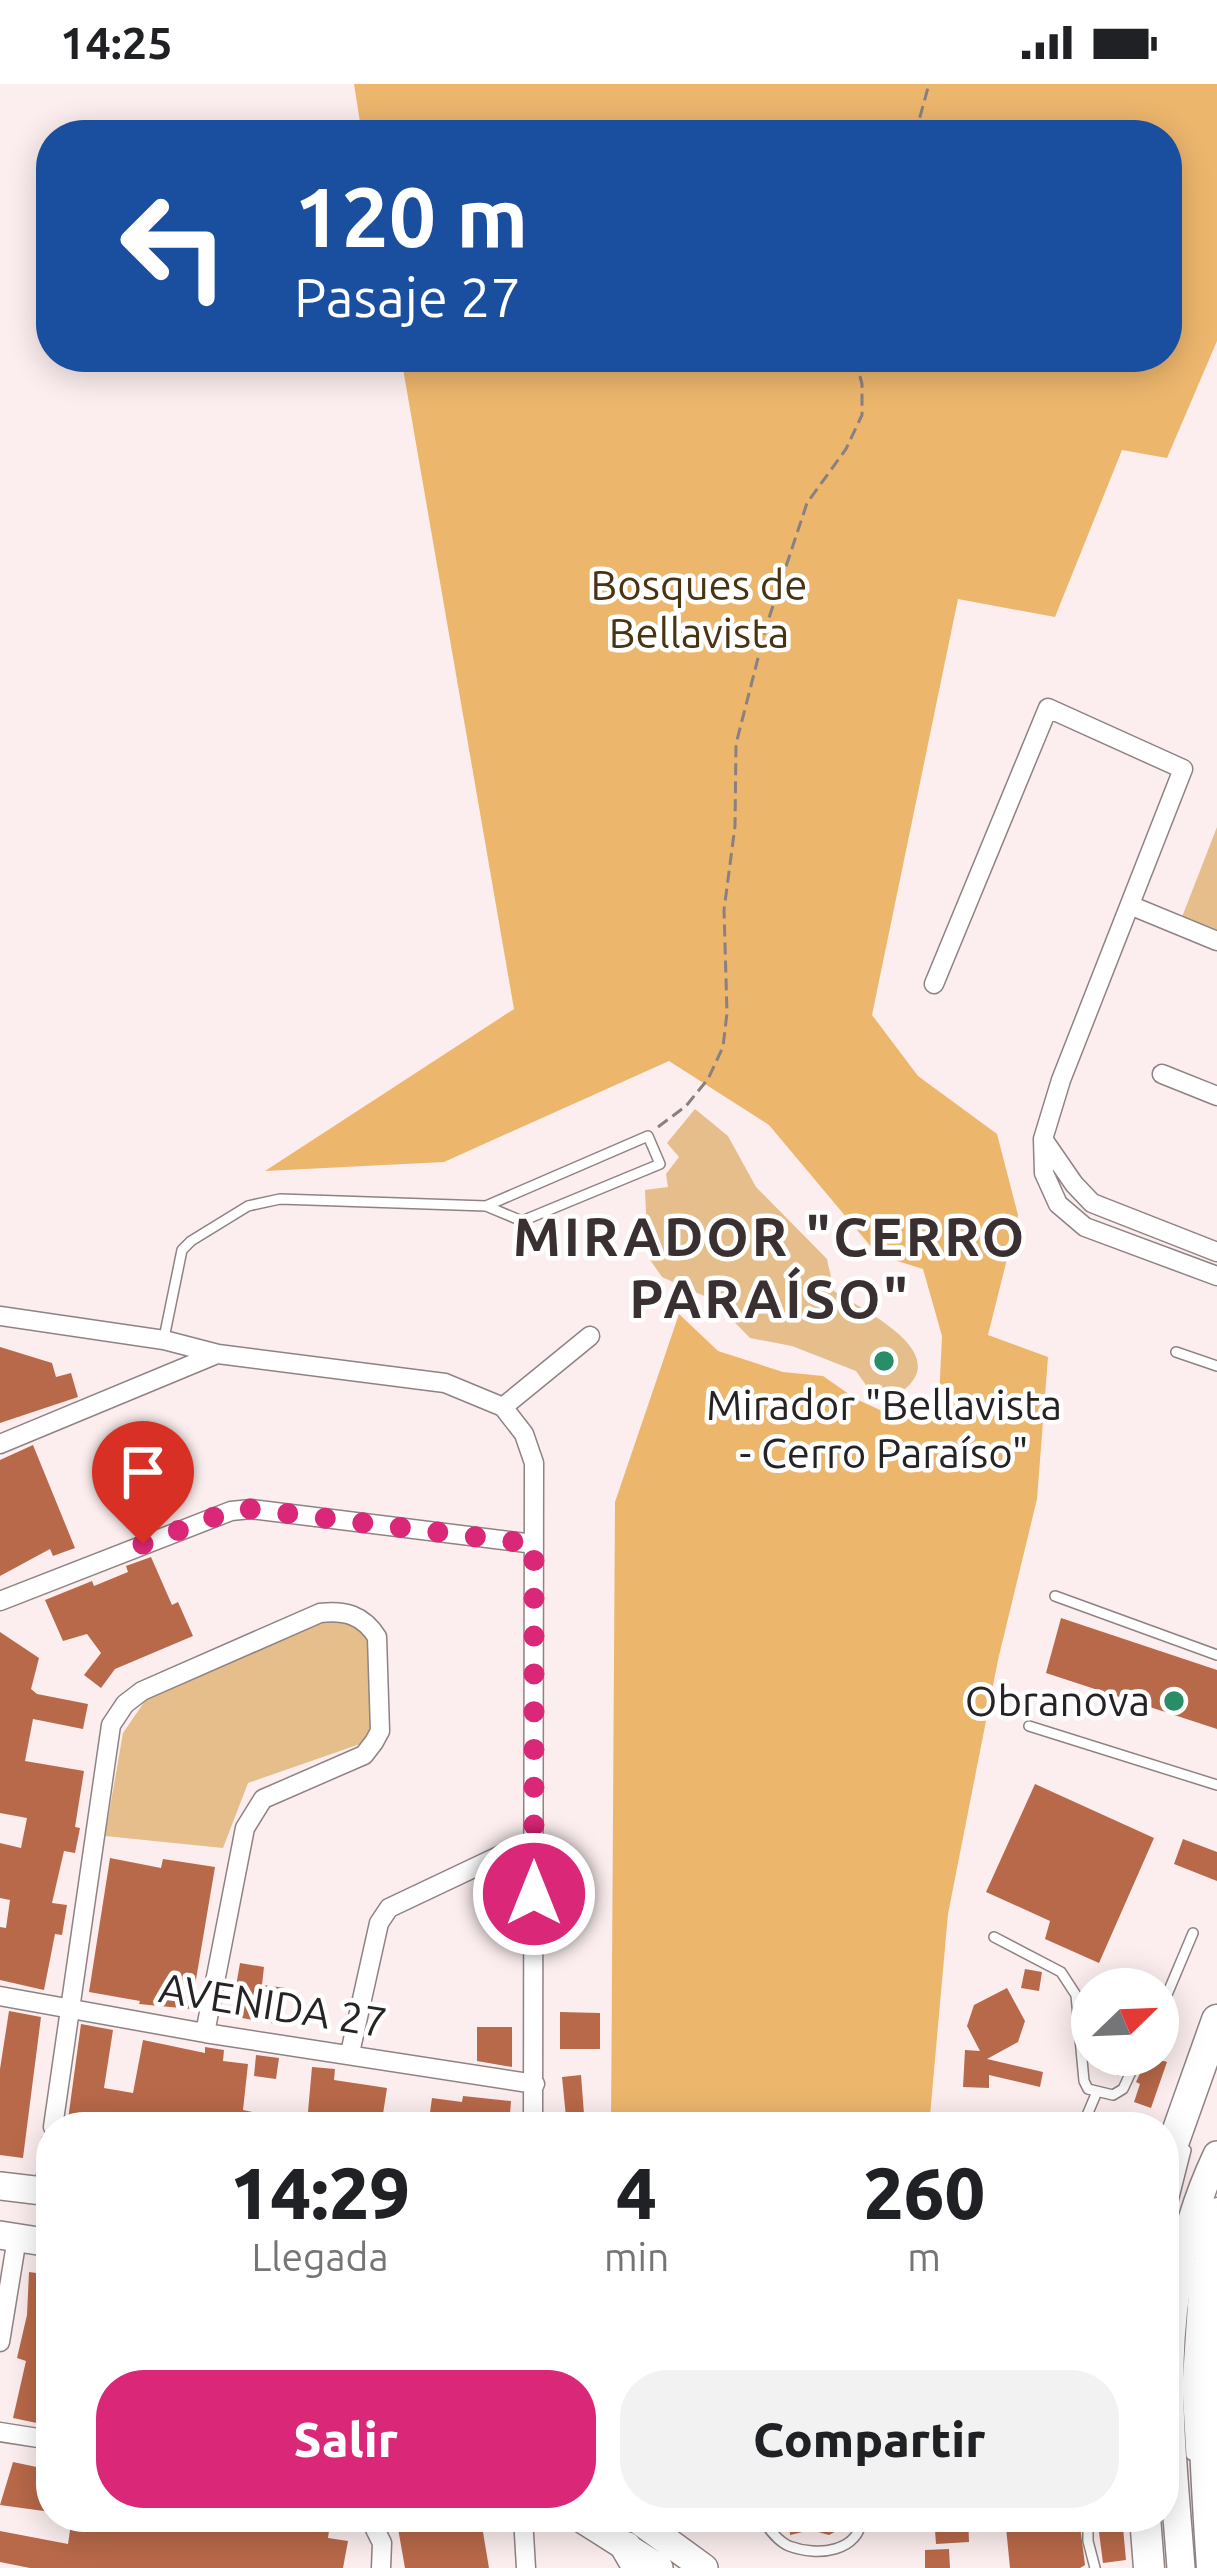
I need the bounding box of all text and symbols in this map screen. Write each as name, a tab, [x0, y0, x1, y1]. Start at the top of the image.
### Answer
text: 14:25	[60, 17, 173, 68]
icon: left	[96, 168, 252, 324]
text: 120 m	[294, 169, 528, 263]
text: Pasaje 27	[294, 267, 521, 327]
park label: Bosques de Bellavista	[591, 561, 807, 656]
district label: MIRADOR "CERRO PARAÍSO"	[513, 1206, 1027, 1328]
marker: Mirador "Bellavista - Cerro Paraíso"	[871, 1348, 897, 1374]
place label: Mirador "Bellavista - Cerro Paraíso"	[706, 1381, 1062, 1476]
pin	[92, 1421, 194, 1544]
icon: arrive	[110, 1439, 176, 1505]
place label: Obranova	[965, 1677, 1150, 1724]
marker: Obranova	[1161, 1688, 1187, 1714]
position arrow	[471, 1831, 597, 1957]
street label: AVENIDA 27	[156, 1963, 390, 2046]
north arrow	[1071, 1968, 1179, 2076]
map controls	[1071, 1968, 1179, 2076]
text: 14:29	[230, 2152, 410, 2233]
text: 4	[616, 2152, 657, 2233]
text: 260	[863, 2152, 985, 2233]
text: Llegada	[252, 2235, 388, 2278]
text: min	[604, 2235, 669, 2278]
text: m	[907, 2235, 941, 2278]
button: Salir	[96, 2370, 596, 2508]
button: Compartir	[620, 2370, 1119, 2508]

